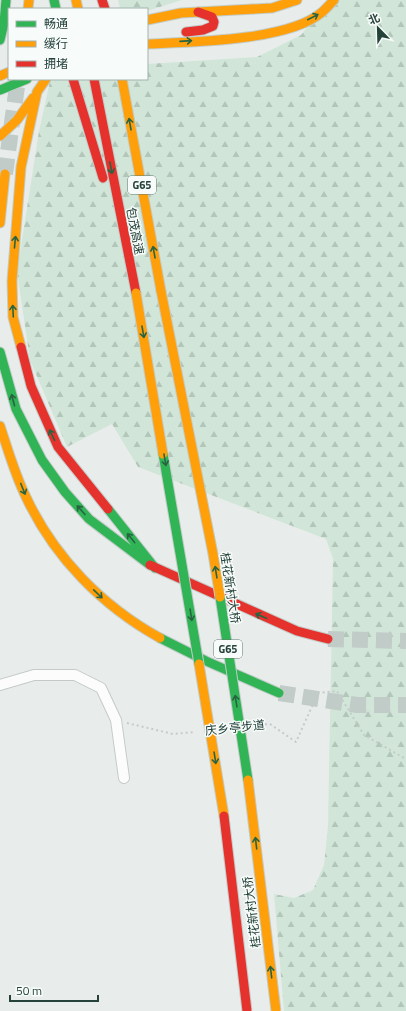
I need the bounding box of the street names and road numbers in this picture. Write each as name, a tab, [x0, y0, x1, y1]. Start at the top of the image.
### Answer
road number: G65	[128, 176, 156, 194]
street label: 包茂高速	[122, 206, 149, 256]
street label: 桂花新村大桥	[215, 551, 246, 625]
road number: G65	[214, 640, 242, 658]
street label: 庆乡亭步道	[204, 715, 266, 740]
street label: 桂花新村大桥	[238, 875, 265, 949]

